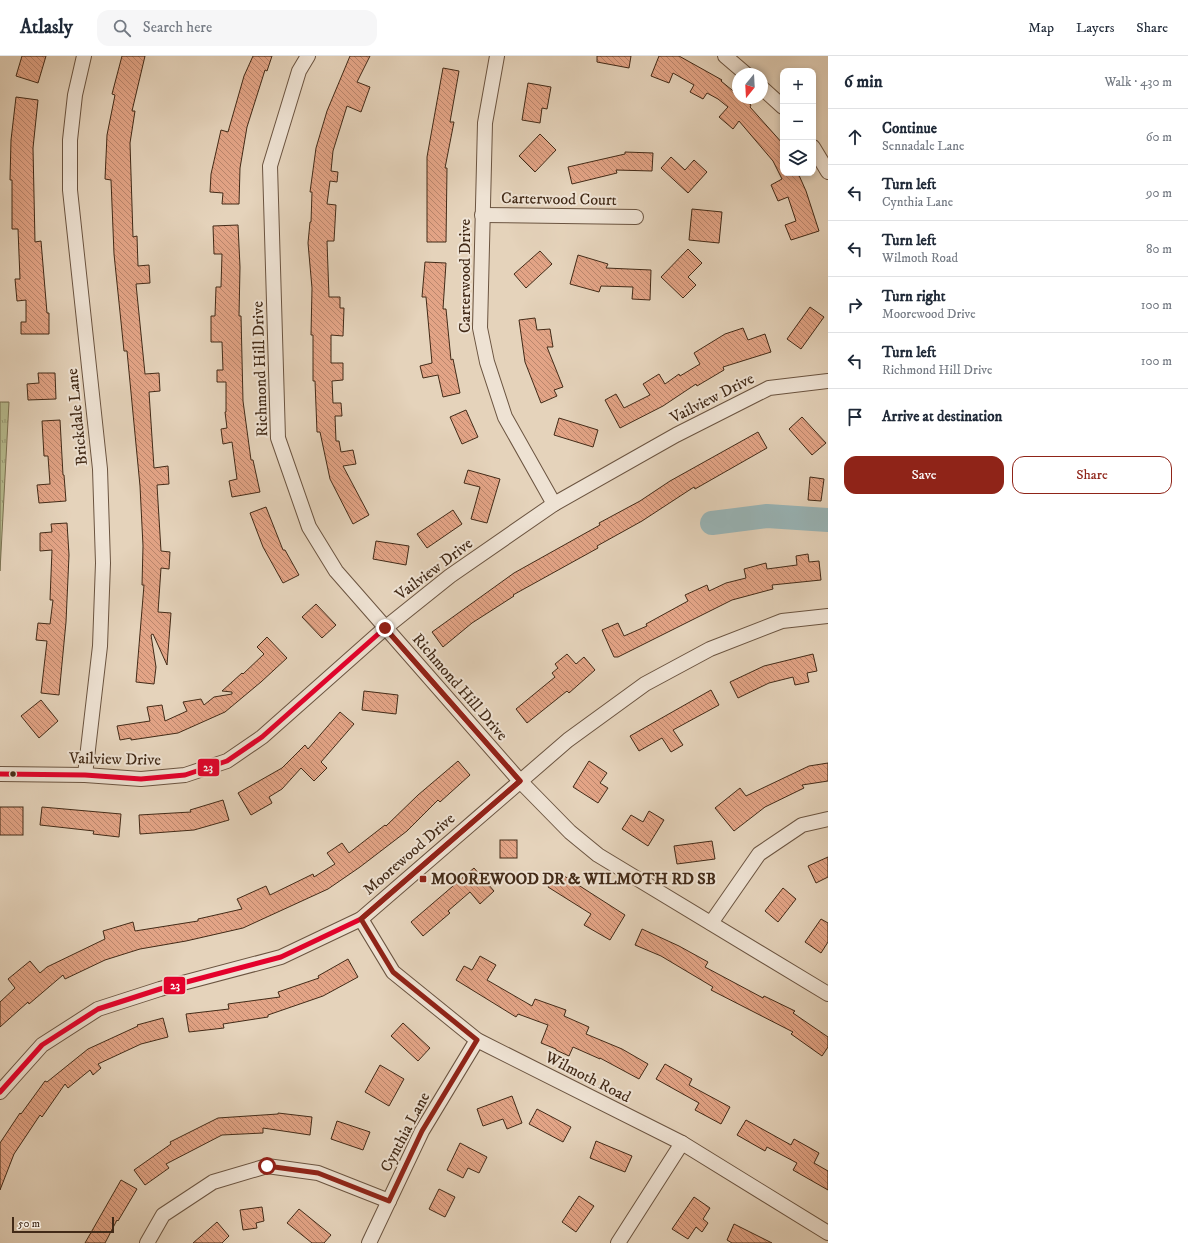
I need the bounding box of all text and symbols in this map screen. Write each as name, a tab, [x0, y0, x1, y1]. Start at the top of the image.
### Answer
search box	[97, 10, 377, 46]
text: Atlasly	[20, 16, 73, 39]
icon: search	[111, 17, 133, 39]
text: Search here	[143, 18, 212, 37]
text: Map	[1028, 19, 1054, 37]
text: Layers	[1076, 19, 1114, 37]
text: Share	[1136, 19, 1168, 37]
north arrow	[732, 68, 768, 104]
map controls	[780, 68, 816, 176]
button: +	[780, 68, 816, 104]
text: 6 min	[844, 71, 883, 93]
text: Walk · 430 m	[1104, 74, 1172, 90]
button: −	[780, 104, 816, 140]
text: Continue	[882, 119, 937, 138]
icon: ahead	[844, 126, 866, 148]
text: 60 m	[1146, 129, 1172, 145]
text: Sennadale Lane	[882, 138, 964, 154]
button: layers	[780, 140, 816, 176]
text: Turn left	[882, 175, 936, 194]
icon: left	[844, 182, 866, 204]
text: 90 m	[1146, 185, 1172, 201]
street label: Carterwood Court	[501, 188, 617, 210]
text: Cynthia Lane	[882, 194, 953, 210]
street label: Carterwood Drive	[455, 219, 475, 333]
text: Turn left	[882, 231, 936, 250]
icon: left	[844, 238, 866, 260]
text: 80 m	[1146, 241, 1172, 257]
text: Wilmoth Road	[882, 250, 958, 266]
text: Turn right	[882, 287, 945, 306]
icon: right	[844, 294, 866, 316]
text: 100 m	[1141, 297, 1172, 313]
street label: Richmond Hill Drive	[248, 300, 272, 437]
text: Moorewood Drive	[882, 306, 976, 322]
text: Turn left	[882, 343, 936, 362]
icon: left	[844, 350, 866, 372]
text: 100 m	[1141, 353, 1172, 369]
text: Richmond Hill Drive	[882, 362, 992, 378]
street label: Brickdale Lane	[62, 367, 92, 467]
street label: Vailview Drive	[666, 368, 758, 428]
icon: arrive	[844, 406, 866, 428]
text: Arrive at destination	[882, 407, 1002, 426]
button: Save	[844, 456, 1004, 494]
button: Share	[1012, 456, 1172, 494]
street label: Vailview Drive	[391, 533, 477, 605]
route end	[376, 619, 394, 637]
street label: Richmond Hill Drive	[408, 629, 512, 745]
street label: Vailview Drive	[68, 748, 161, 770]
line badge: 23	[197, 758, 220, 777]
text: 23	[203, 761, 213, 775]
unlabelled marker	[8, 769, 18, 779]
street label: Moorewood Drive	[359, 808, 459, 899]
place label: MOOREWOOD DR & WILMOTH RD SB	[431, 869, 716, 889]
marker: MOOREWOOD DR & WILMOTH RD SB	[418, 874, 428, 884]
line badge: 23	[163, 976, 186, 995]
text: 23	[170, 979, 180, 993]
street label: Wilmoth Road	[541, 1046, 634, 1107]
street label: Cynthia Lane	[376, 1088, 435, 1175]
route start	[258, 1157, 276, 1175]
scale bar	[12, 1215, 114, 1234]
text: 50 m	[18, 1217, 40, 1231]

